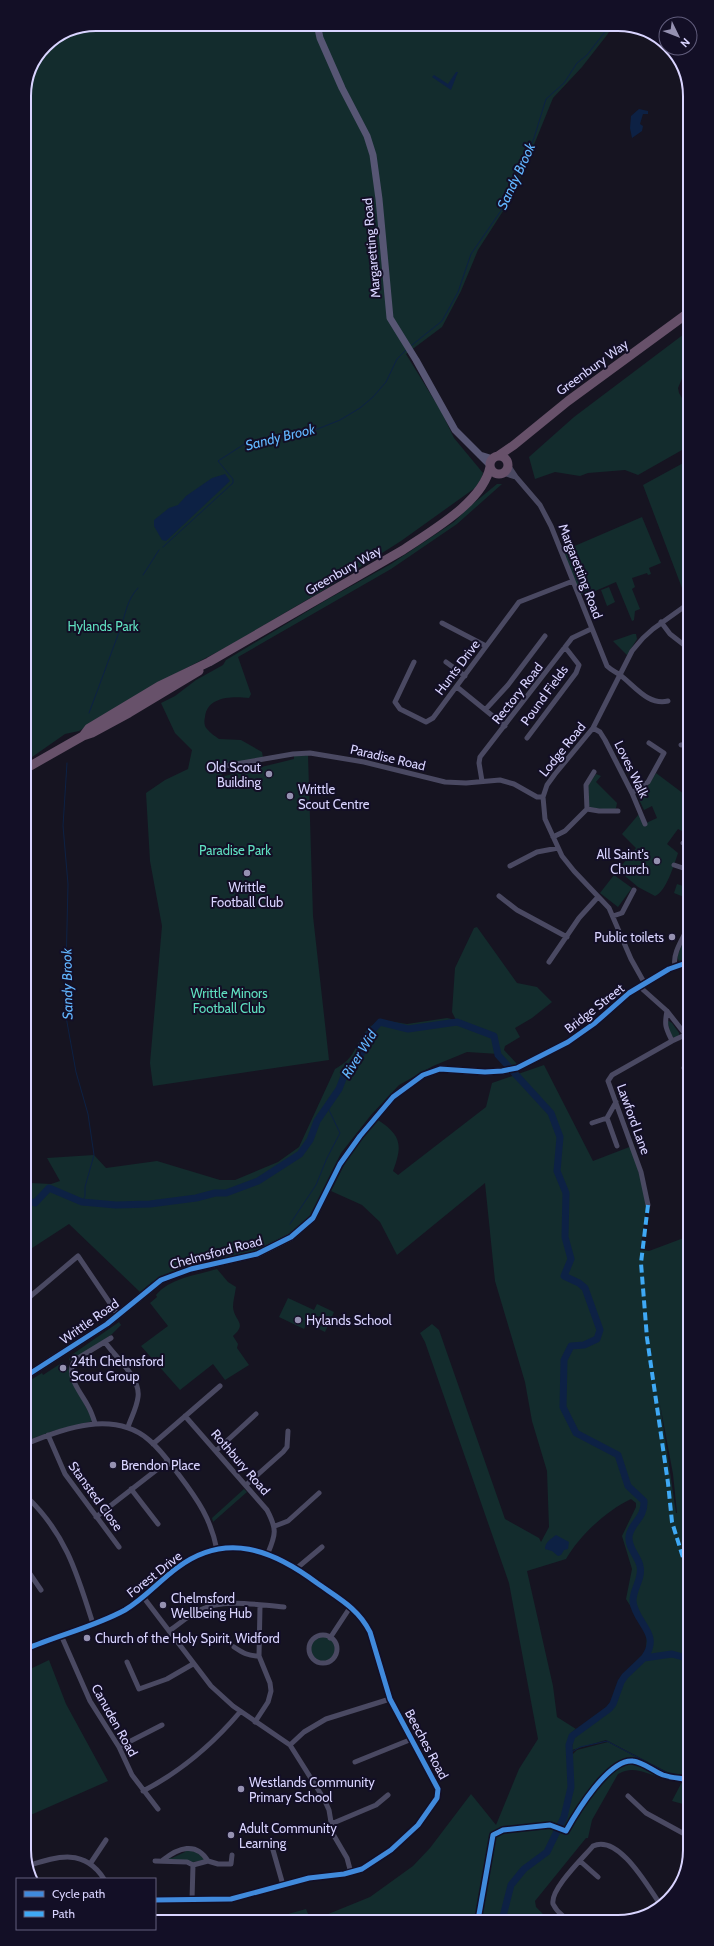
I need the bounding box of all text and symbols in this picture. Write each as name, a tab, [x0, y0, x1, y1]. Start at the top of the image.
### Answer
north arrow	[658, 16, 698, 56]
text: N	[678, 35, 693, 50]
water label: Sandy Brook	[493, 139, 540, 212]
street label: Margaretting Road	[359, 197, 383, 299]
street label: Greenbury Way	[553, 335, 631, 398]
water label: Sandy Brook	[243, 419, 318, 454]
street label: Margaretting Road	[556, 521, 606, 621]
street label: Greenbury Way	[302, 542, 384, 598]
park label: Hylands Park	[67, 618, 139, 634]
street label: Hunts Drive	[431, 636, 483, 698]
street label: Rectory Road	[488, 659, 546, 727]
street label: Pound Fields	[517, 661, 572, 728]
street label: Lodge Road	[535, 719, 589, 779]
street label: Loves Walk	[611, 738, 653, 800]
street label: Paradise Road	[349, 741, 427, 773]
place label: Old Scout Building	[206, 759, 262, 790]
marker: Old Scout Building	[264, 769, 274, 779]
place label: Writtle Scout Centre	[298, 781, 370, 812]
marker: Writtle Scout Centre	[285, 791, 295, 801]
park label: Paradise Park	[199, 842, 271, 858]
place label: All Saint's Church	[596, 846, 650, 877]
marker: All Saint's Church	[652, 856, 662, 866]
marker: Writtle Football Club	[242, 868, 252, 878]
place label: Writtle Football Club	[211, 879, 283, 910]
place label: Public toilets	[594, 929, 665, 945]
marker: Public toilets	[667, 932, 677, 942]
water label: Sandy Brook	[57, 947, 77, 1020]
street label: Bridge Street	[561, 979, 627, 1036]
park label: Writtle Minors Football Club	[190, 985, 268, 1016]
water label: River Wid	[337, 1026, 381, 1081]
street label: Lawford Lane	[614, 1081, 654, 1157]
street label: Chelmsford Road	[168, 1232, 264, 1272]
street label: Writtle Road	[56, 1295, 122, 1347]
place label: Hylands School	[306, 1312, 392, 1328]
marker: Hylands School	[293, 1315, 303, 1325]
place label: 24th Chelmsford Scout Group	[71, 1353, 164, 1384]
marker: 24th Chelmsford Scout Group	[58, 1363, 68, 1373]
street label: Rothbury Road	[208, 1426, 274, 1498]
place label: Brendon Place	[121, 1457, 201, 1473]
street label: Stansted Close	[65, 1458, 127, 1534]
marker: Brendon Place	[108, 1460, 118, 1470]
street label: Forest Drive	[123, 1547, 185, 1601]
place label: Chelmsford Wellbeing Hub	[171, 1590, 252, 1621]
marker: Chelmsford Wellbeing Hub	[158, 1600, 168, 1610]
place label: Church of the Holy Spirit, Widford	[95, 1630, 280, 1646]
marker: Church of the Holy Spirit, Widford	[82, 1633, 92, 1643]
street label: Canuden Road	[88, 1681, 142, 1759]
street label: Beeches Road	[402, 1706, 452, 1782]
place label: Westlands Community Primary School	[249, 1774, 375, 1805]
marker: Westlands Community Primary School	[236, 1784, 246, 1794]
place label: Adult Community Learning	[239, 1820, 337, 1851]
marker: Adult Community Learning	[226, 1830, 236, 1840]
legend	[16, 1878, 156, 1930]
text: Cycle path	[52, 1886, 105, 1901]
text: Path	[52, 1906, 75, 1921]

